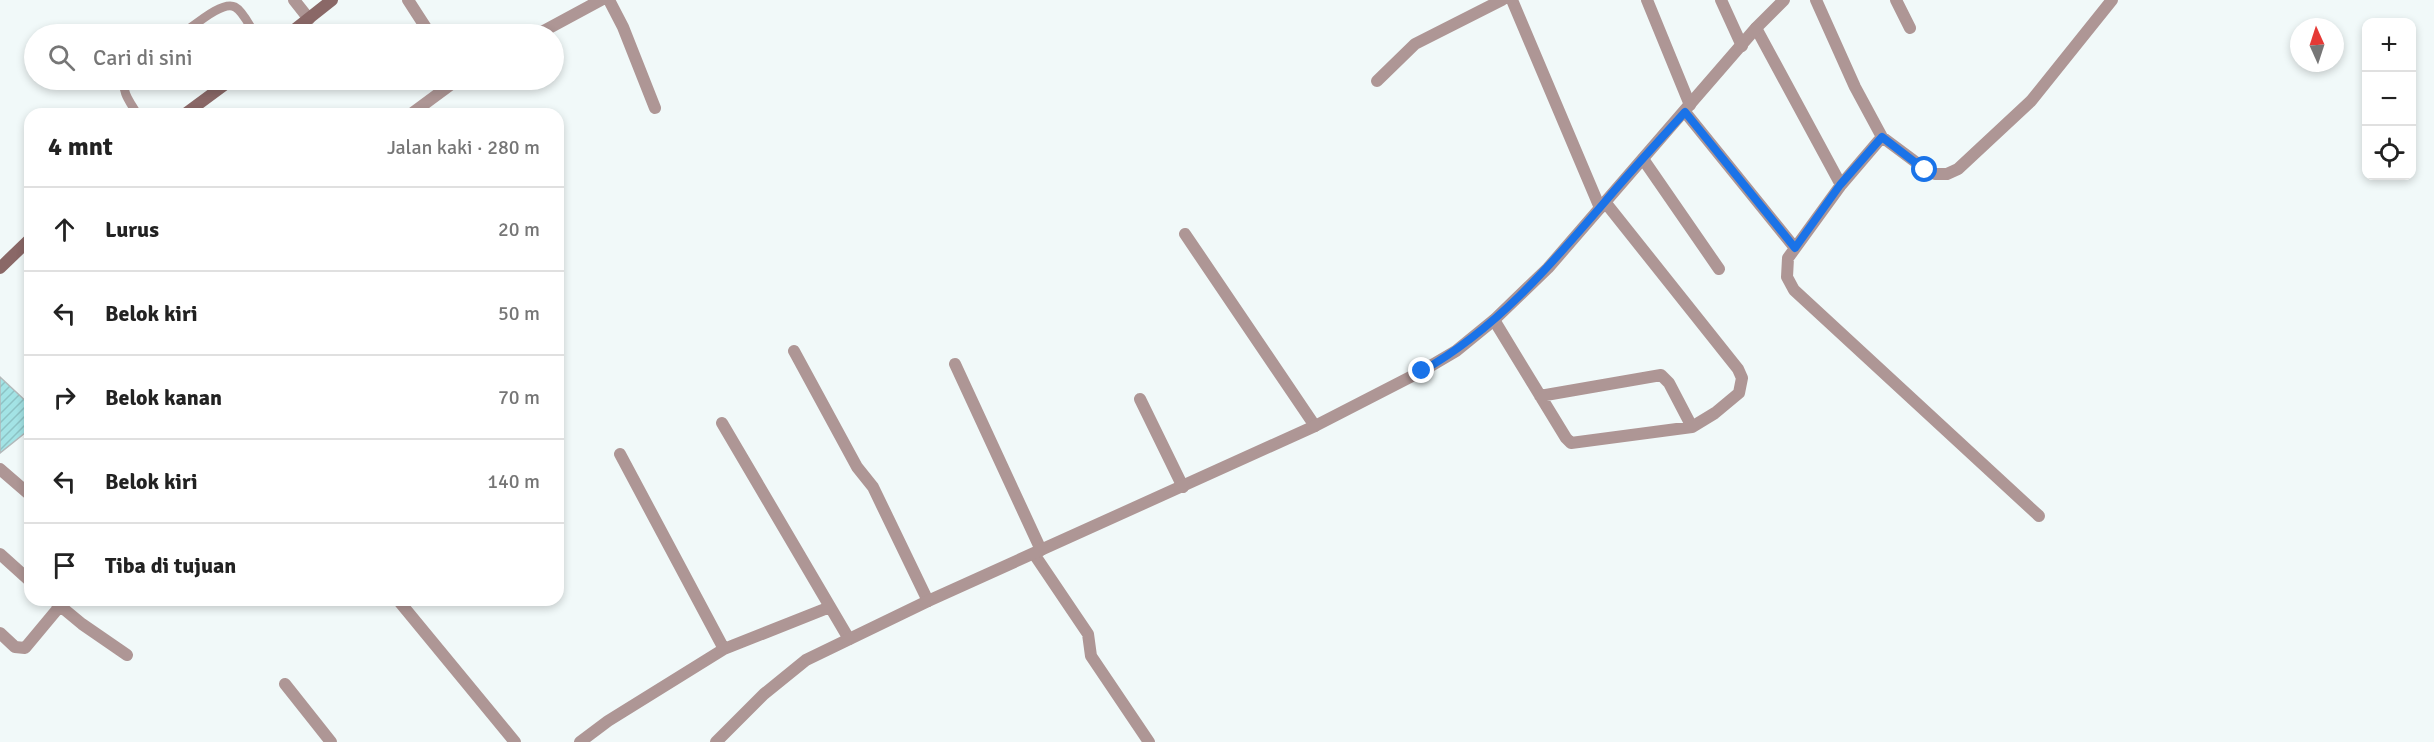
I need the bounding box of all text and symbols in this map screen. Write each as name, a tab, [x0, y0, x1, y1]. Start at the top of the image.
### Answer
north arrow	[2290, 18, 2344, 72]
map controls	[2362, 18, 2416, 180]
button: +	[2362, 18, 2416, 72]
search box	[24, 24, 564, 90]
icon: search	[45, 41, 78, 74]
text: Cari di sini	[93, 44, 193, 71]
button: −	[2362, 72, 2416, 126]
button: locate	[2362, 126, 2416, 180]
text: 4 mnt	[48, 131, 113, 163]
text: Jalan kaki · 280 m	[387, 135, 540, 160]
route start	[1911, 156, 1937, 182]
icon: ahead	[48, 213, 81, 246]
text: Lurus	[105, 216, 159, 243]
text: 20 m	[498, 217, 540, 242]
icon: left	[48, 297, 81, 330]
text: Belok kiri	[105, 300, 198, 327]
text: 50 m	[498, 301, 540, 326]
route end	[1408, 357, 1434, 383]
icon: right	[48, 381, 81, 414]
text: Belok kanan	[105, 384, 222, 411]
text: 70 m	[498, 385, 540, 410]
icon: left	[48, 465, 81, 498]
text: Belok kiri	[105, 468, 198, 495]
text: 140 m	[487, 469, 540, 494]
icon: arrive	[48, 549, 81, 582]
text: Tiba di tujuan	[105, 552, 236, 579]

